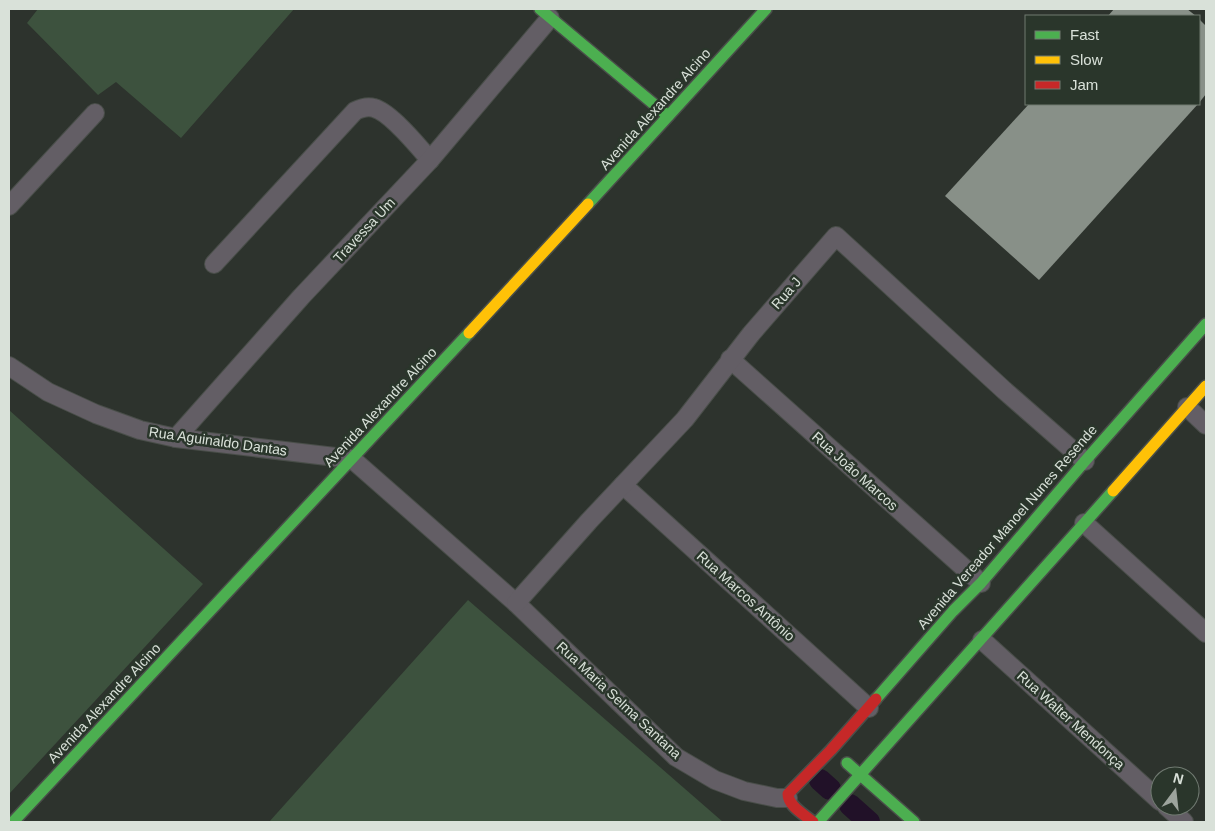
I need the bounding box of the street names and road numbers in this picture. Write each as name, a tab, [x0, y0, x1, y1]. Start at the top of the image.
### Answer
street label: Avenida Alexandre Alcino	[596, 45, 714, 173]
street label: Travessa Um	[330, 194, 398, 266]
street label: Rua J	[768, 274, 804, 312]
street label: Avenida Alexandre Alcino	[320, 344, 440, 470]
street label: Avenida Vereador Manoel Nunes Resende	[914, 422, 1100, 632]
street label: Rua Aguinaldo Dantas	[148, 423, 288, 459]
street label: Rua João Marcos	[809, 428, 901, 514]
street label: Rua Marcos Antônio	[694, 548, 798, 644]
street label: Rua Maria Selma Santana	[553, 638, 685, 762]
street label: Avenida Alexandre Alcino	[44, 640, 164, 766]
street label: Rua Walter Mendonça	[1014, 668, 1128, 773]

